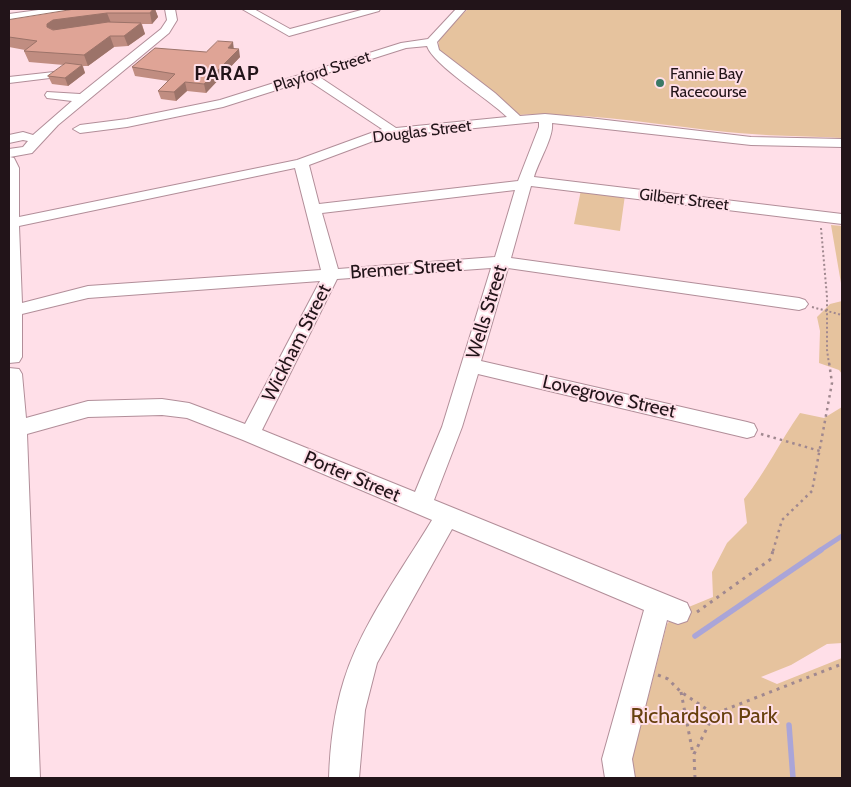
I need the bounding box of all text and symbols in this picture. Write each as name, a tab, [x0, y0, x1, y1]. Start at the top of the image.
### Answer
street label: Playford Street	[271, 47, 373, 97]
district label: PARAP	[194, 62, 260, 86]
place label: Fannie Bay Racecourse	[670, 64, 747, 102]
marker: Fannie Bay Racecourse	[654, 77, 666, 89]
street label: Douglas Street	[371, 116, 473, 148]
street label: Gilbert Street	[638, 185, 730, 215]
street label: Bremer Street	[349, 254, 463, 284]
street label: Wells Street	[462, 262, 512, 362]
street label: Wickham Street	[258, 281, 336, 405]
street label: Lovegrove Street	[540, 371, 678, 423]
street label: Porter Street	[300, 447, 404, 507]
park label: Richardson Park	[630, 704, 778, 730]

